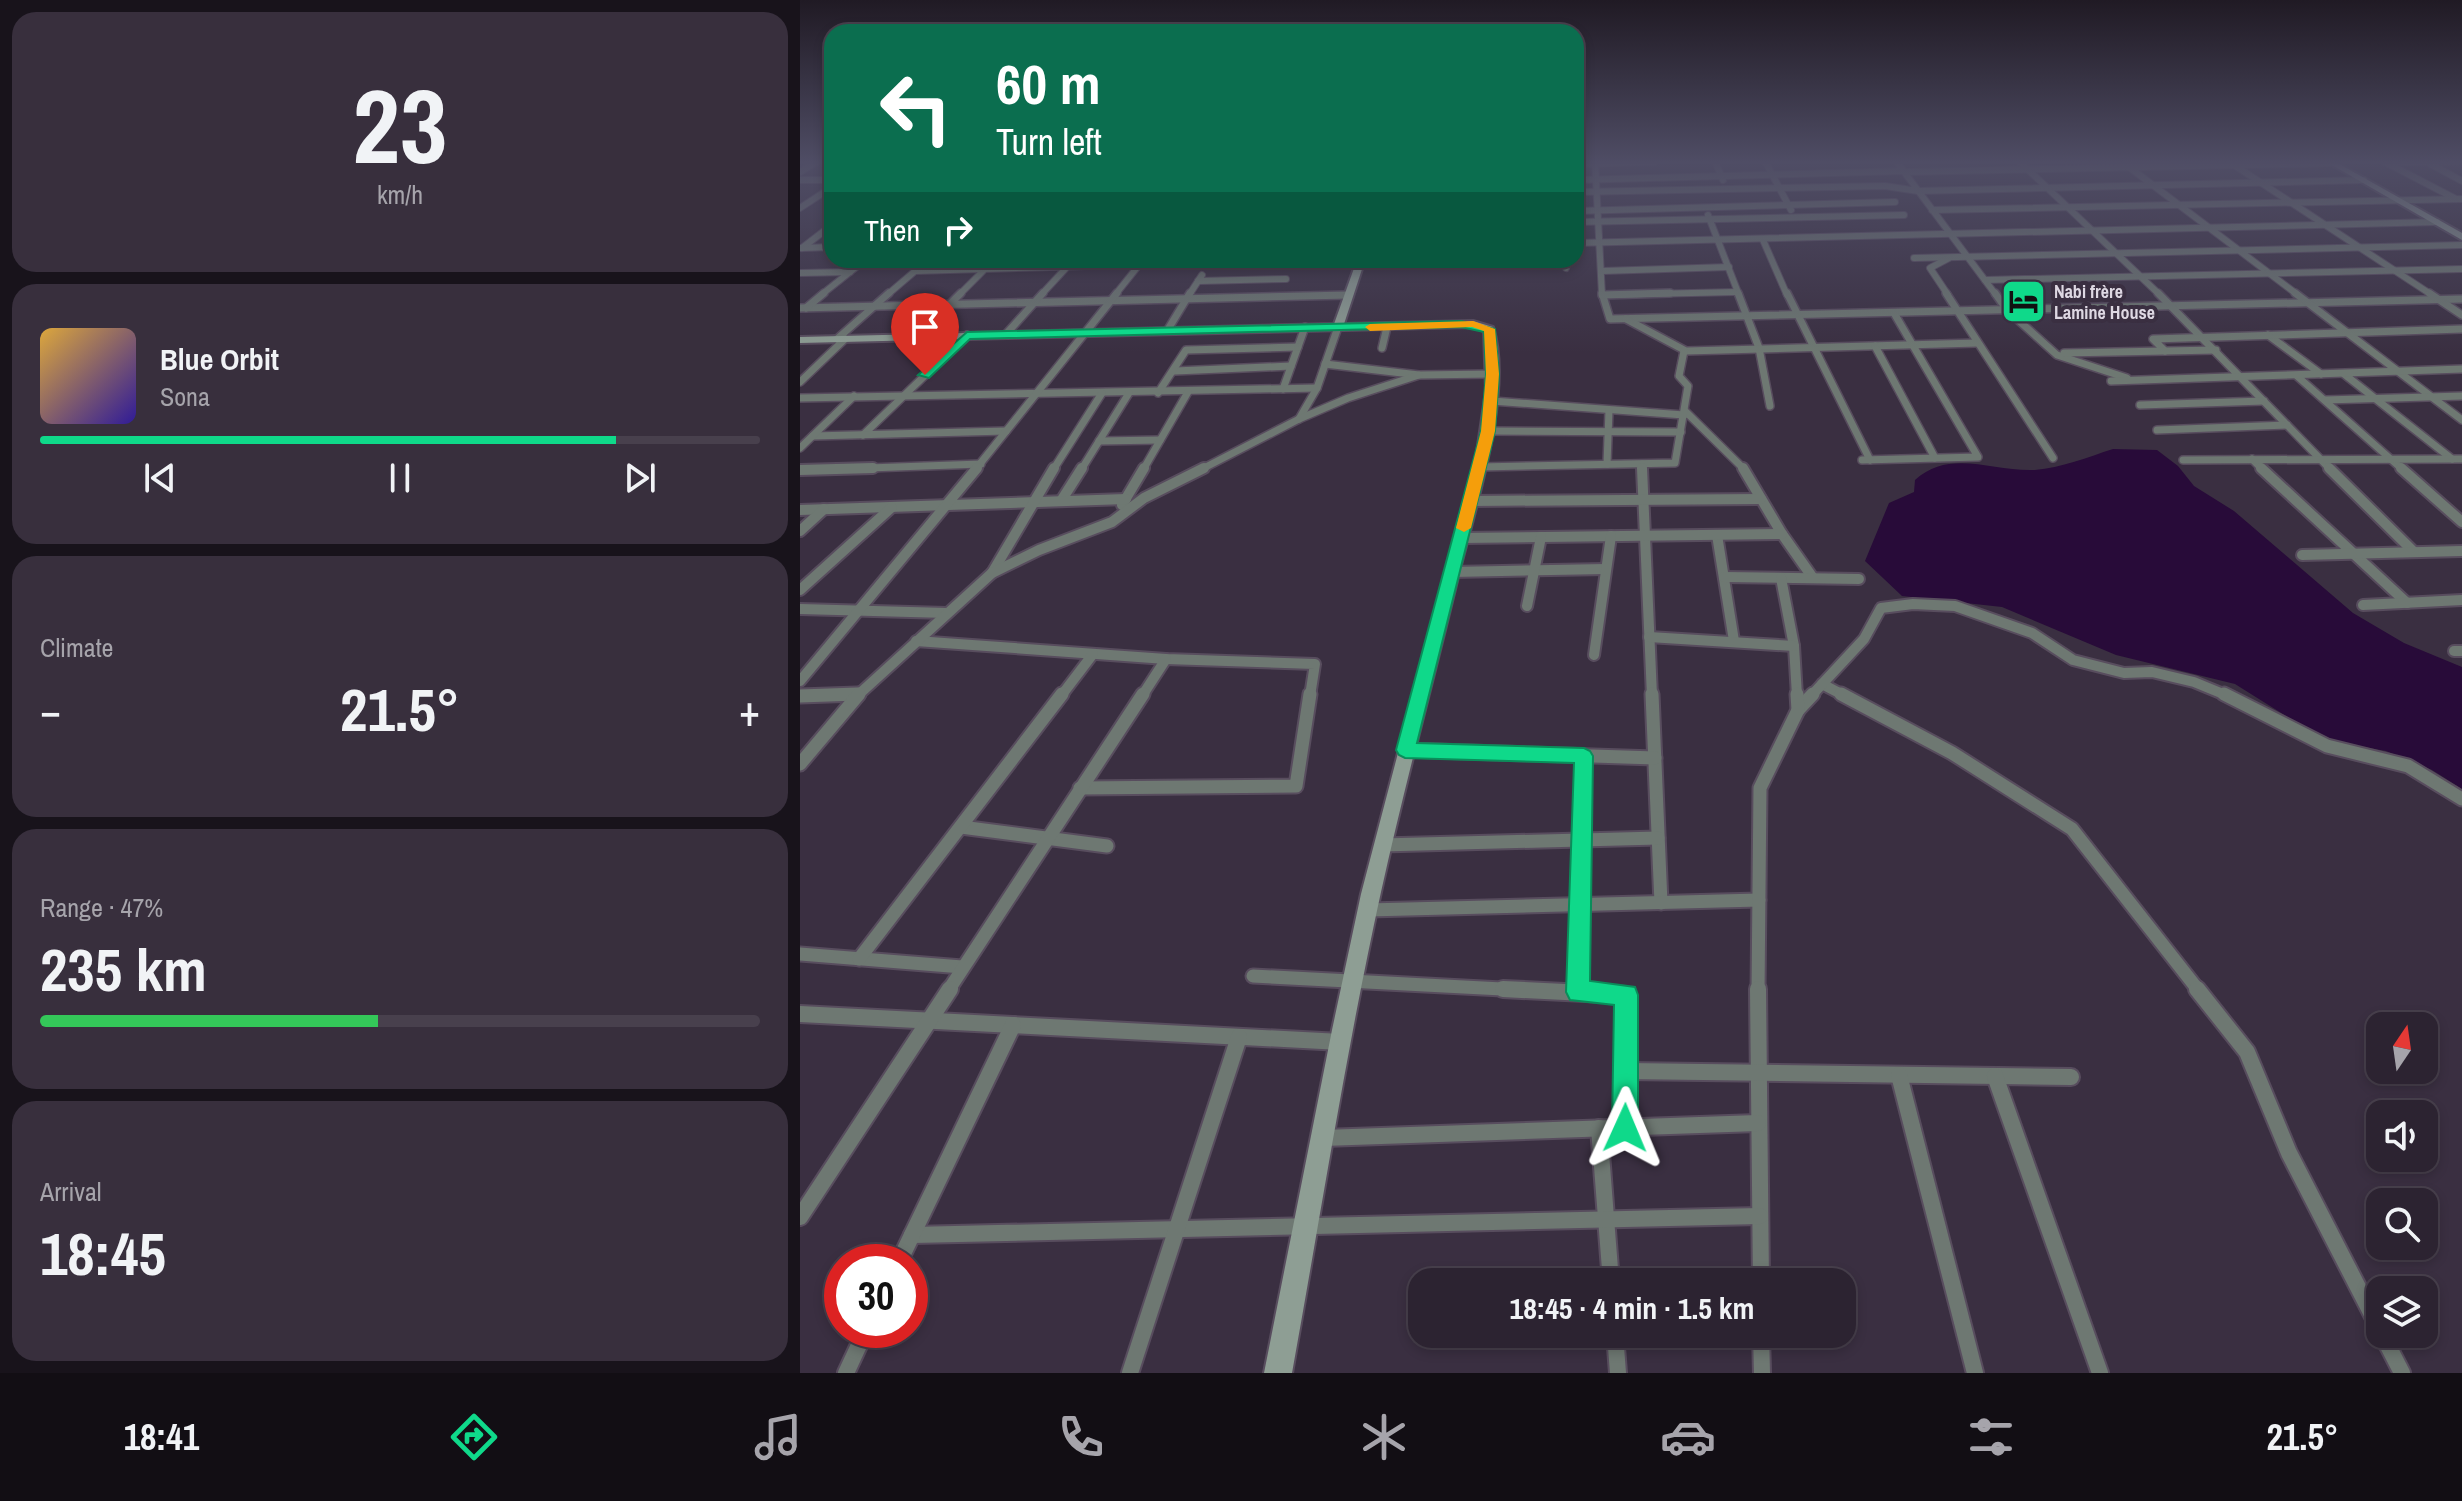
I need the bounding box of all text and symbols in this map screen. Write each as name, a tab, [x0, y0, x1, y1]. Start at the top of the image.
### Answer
text: 60 m	[996, 46, 1101, 121]
text: 23	[353, 55, 447, 195]
icon: left	[864, 56, 968, 160]
text: Turn left	[996, 118, 1102, 166]
text: km/h	[377, 177, 423, 212]
icon: right	[936, 208, 980, 252]
text: Then	[864, 210, 920, 250]
hotel icon: Nabi frère Lamine House	[1999, 277, 2047, 325]
place label: Nabi frère Lamine House	[2054, 279, 2155, 325]
pin	[891, 293, 959, 375]
icon: arrive	[903, 305, 947, 349]
text: Blue Orbit	[160, 339, 279, 379]
text: Sona	[160, 379, 210, 414]
icon: previous	[138, 456, 182, 500]
icon: pause	[378, 456, 422, 500]
icon: next	[618, 456, 662, 500]
text: Climate	[40, 630, 113, 665]
text: 21.5°	[340, 669, 460, 750]
text: −	[40, 680, 61, 740]
text: +	[739, 680, 760, 740]
text: Range · 47%	[40, 890, 163, 925]
text: 235 km	[40, 929, 207, 1010]
north arrow	[2366, 1012, 2438, 1084]
map controls	[2366, 1012, 2438, 1348]
position arrow	[1583, 1086, 1667, 1170]
button: sound	[2366, 1100, 2438, 1172]
text: Arrival	[40, 1174, 102, 1209]
button: search	[2366, 1188, 2438, 1260]
text: 18:45	[40, 1213, 166, 1294]
speed limit sign: 30	[824, 1244, 928, 1348]
button: layers	[2366, 1276, 2438, 1348]
text: 18:45 · 4 min · 1.5 km	[1510, 1288, 1754, 1328]
icon: directions	[446, 1409, 502, 1465]
icon: music	[750, 1409, 806, 1465]
icon: phone	[1053, 1409, 1109, 1465]
icon: climate	[1356, 1409, 1412, 1465]
icon: car	[1660, 1409, 1716, 1465]
icon: filters	[1963, 1409, 2019, 1465]
text: 18:41	[124, 1413, 199, 1461]
text: 21.5°	[2266, 1413, 2338, 1461]

